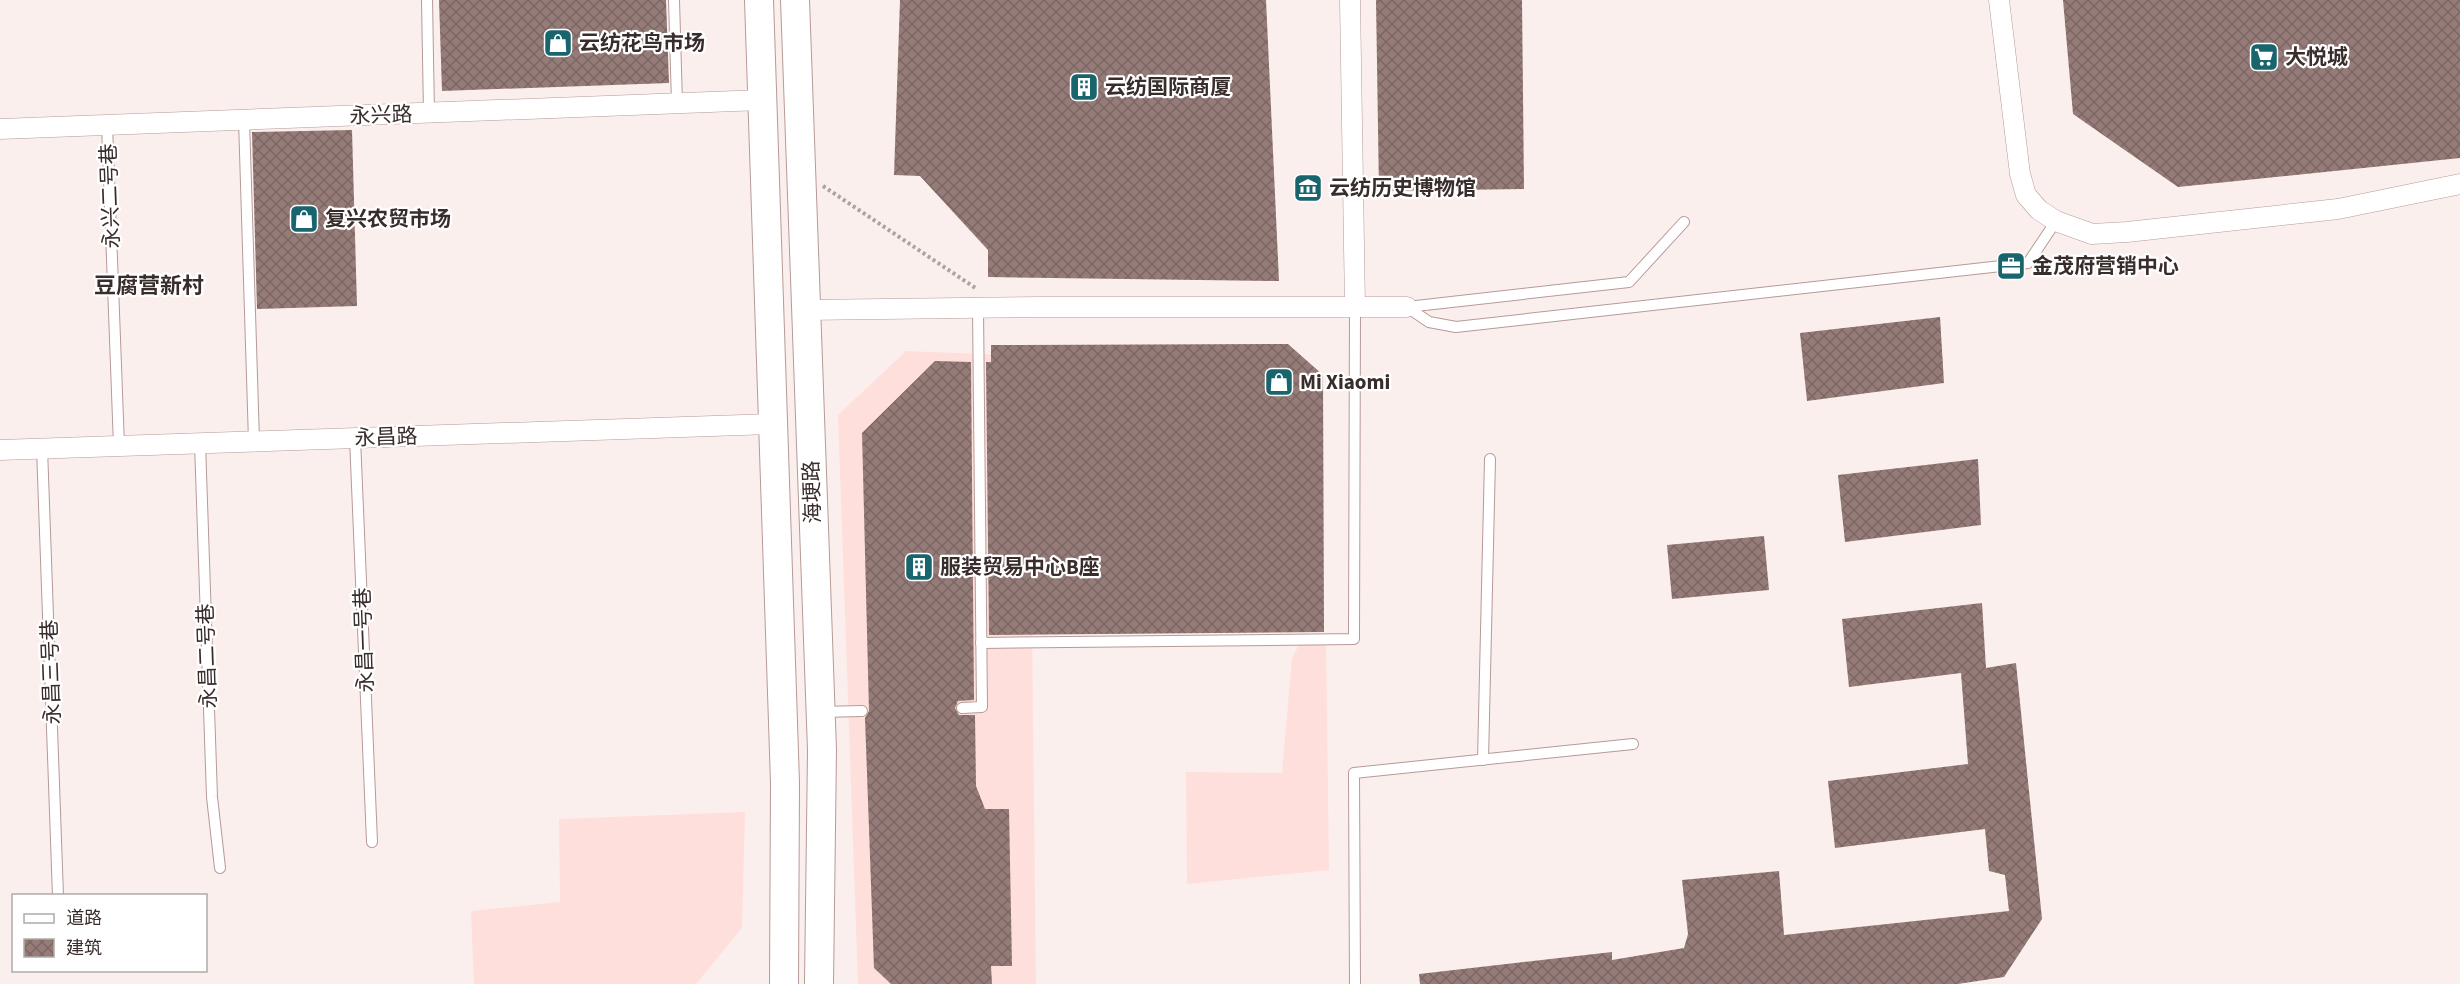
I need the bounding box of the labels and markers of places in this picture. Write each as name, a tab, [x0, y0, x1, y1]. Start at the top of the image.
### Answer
shop icon: 云纺花鸟市场	[542, 27, 574, 59]
place label: 云纺花鸟市场	[579, 28, 705, 58]
supermarket icon: 大悦城	[2248, 41, 2280, 73]
place label: 大悦城	[2285, 42, 2348, 72]
building icon: 云纺国际商厦	[1068, 71, 1100, 103]
place label: 云纺国际商厦	[1105, 72, 1231, 102]
museum icon: 云纺历史博物馆	[1292, 172, 1324, 204]
place label: 云纺历史博物馆	[1329, 173, 1476, 203]
shop icon: 复兴农贸市场	[288, 203, 320, 235]
place label: 复兴农贸市场	[325, 204, 451, 234]
office icon: 金茂府营销中心	[1995, 250, 2027, 282]
place label: 金茂府营销中心	[2032, 251, 2179, 281]
shop icon: Mi Xiaomi	[1263, 366, 1295, 398]
place label: Mi Xiaomi	[1300, 367, 1390, 397]
building icon: 服装贸易中心B座	[903, 551, 935, 583]
place label: 服装贸易中心B座	[940, 552, 1100, 582]

